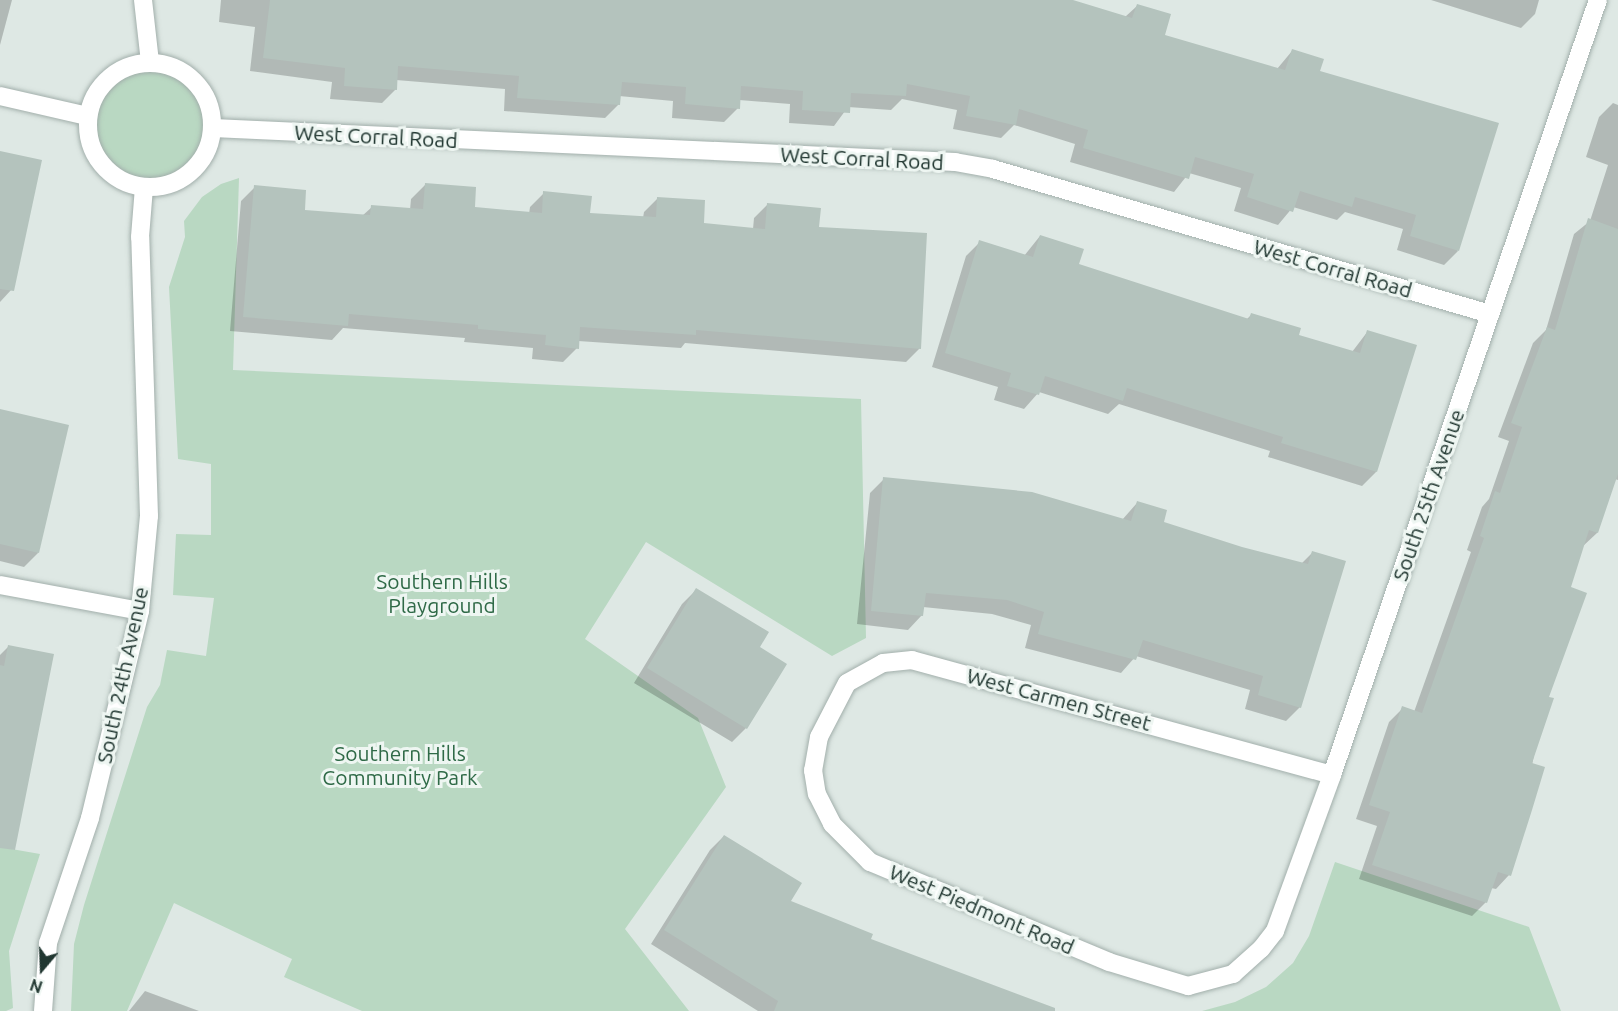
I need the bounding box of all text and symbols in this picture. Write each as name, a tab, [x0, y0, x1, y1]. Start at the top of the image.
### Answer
street label: West Corral Road	[294, 119, 458, 153]
street label: West Corral Road	[780, 141, 944, 175]
street label: West Corral Road	[1251, 233, 1415, 303]
street label: South 25th Avenue	[1387, 406, 1469, 584]
park label: Southern Hills Playground	[376, 568, 508, 618]
street label: South 24th Avenue	[91, 584, 153, 766]
street label: West Carmen Street	[964, 662, 1154, 736]
park label: Southern Hills Community Park	[322, 740, 478, 790]
street label: West Piedmont Road	[886, 859, 1078, 959]
north arrow	[12, 939, 72, 999]
text: N	[28, 976, 45, 996]

